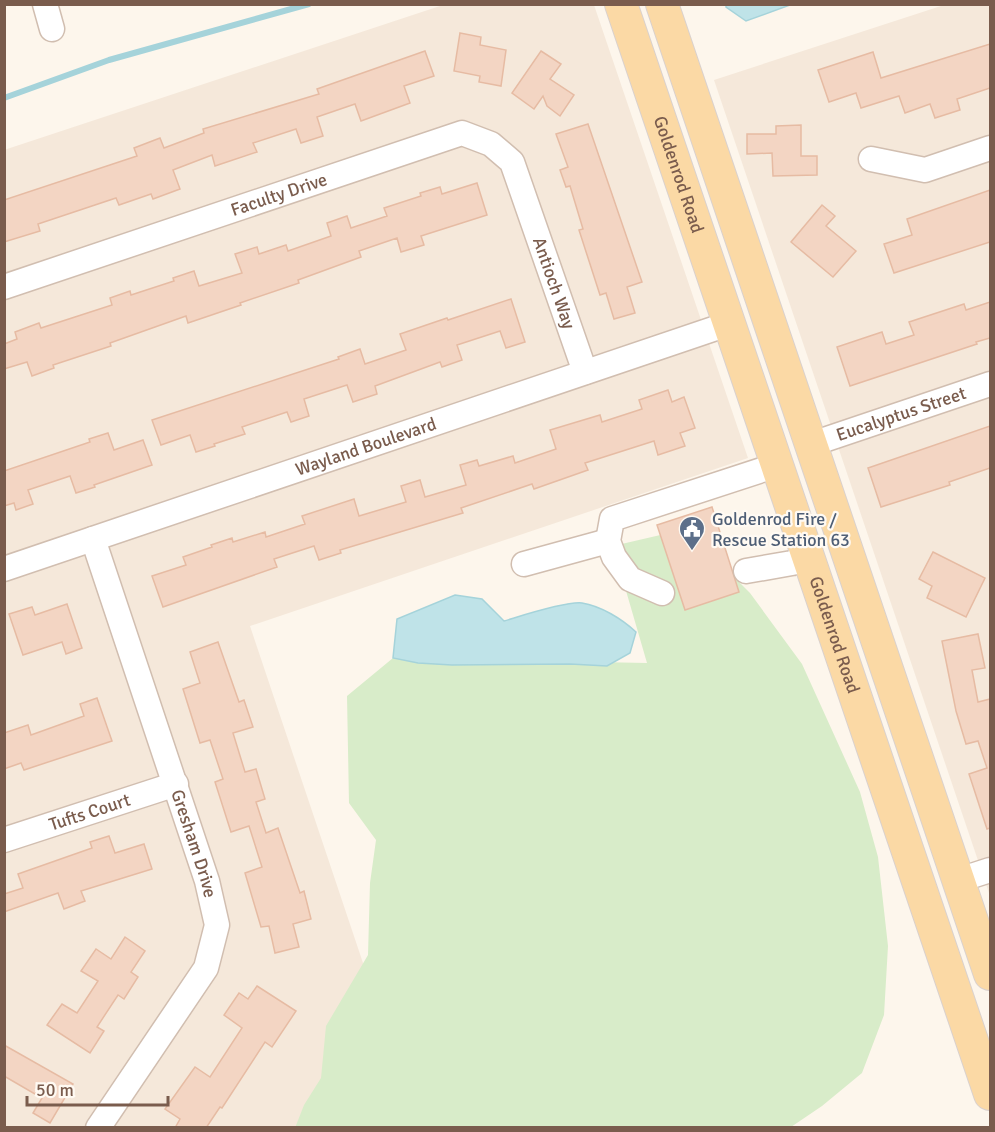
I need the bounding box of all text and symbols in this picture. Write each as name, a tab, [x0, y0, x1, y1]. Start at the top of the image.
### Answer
street label: Goldenrod Road	[649, 113, 709, 236]
street label: Faculty Drive	[228, 168, 330, 221]
street label: Antioch Way	[528, 234, 580, 332]
street label: Eucalyptus Street	[833, 382, 969, 446]
street label: Wayland Boulevard	[293, 413, 439, 481]
place label: Goldenrod Fire / Rescue Station 63	[712, 508, 850, 551]
public building icon: Goldenrod Fire / Rescue Station 63	[677, 514, 707, 552]
street label: Goldenrod Road	[805, 573, 865, 696]
street label: Gresham Drive	[166, 787, 221, 900]
street label: Tufts Court	[46, 789, 133, 836]
scale bar	[27, 1069, 168, 1107]
text: 50 m	[36, 1079, 74, 1101]

